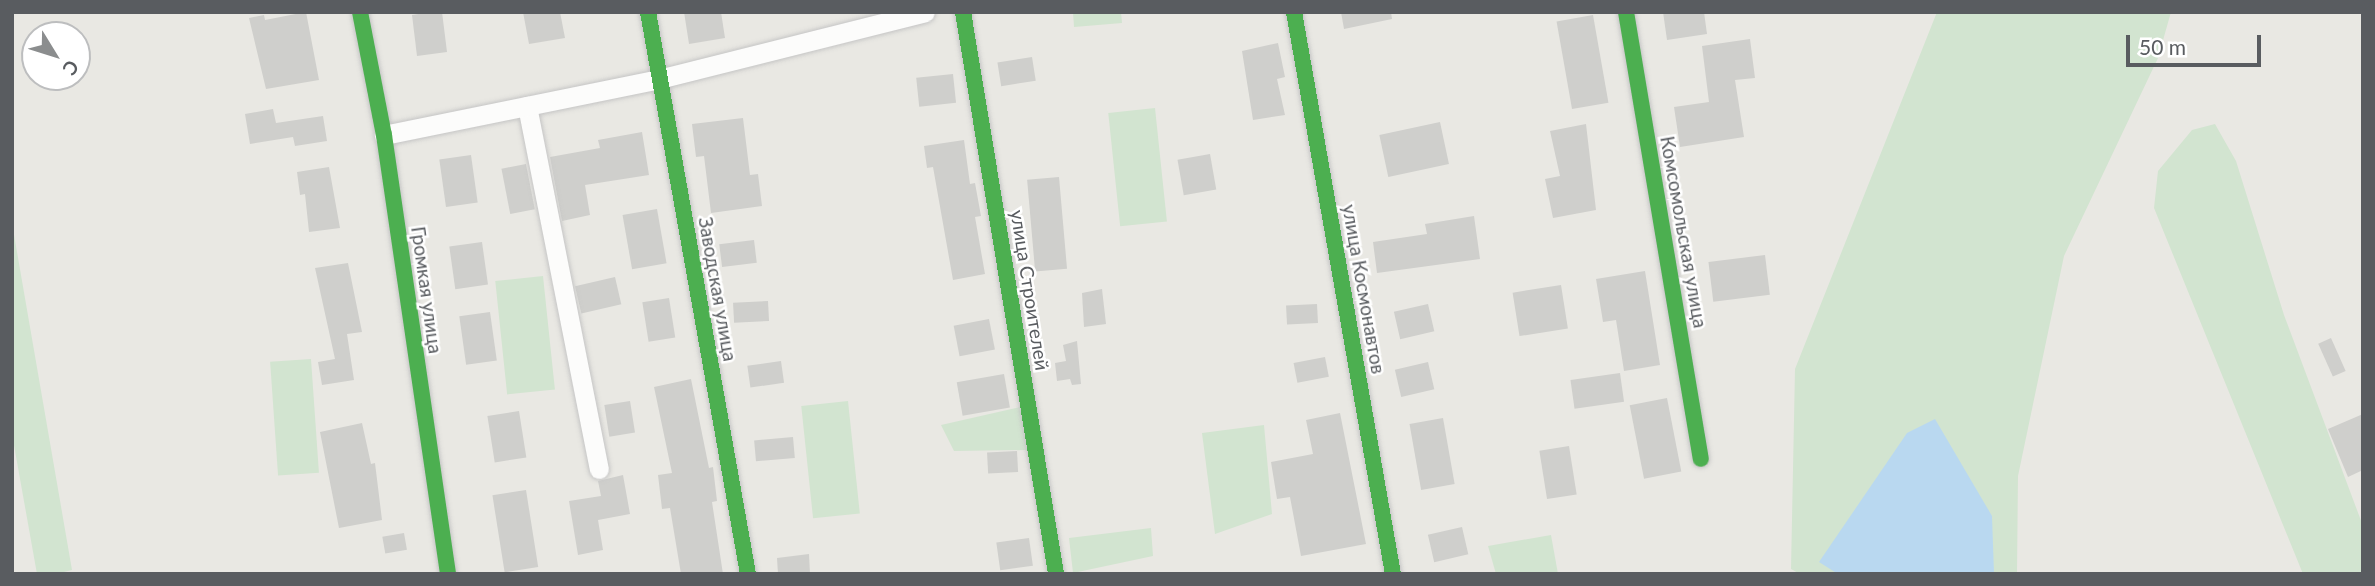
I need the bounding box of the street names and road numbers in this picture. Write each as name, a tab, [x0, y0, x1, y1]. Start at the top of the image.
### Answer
street label: Комсомольская улица	[1656, 134, 1712, 330]
street label: улица Космонавтов	[1338, 203, 1390, 375]
street label: улица Строителей	[1006, 208, 1054, 372]
street label: Заводская улица	[694, 215, 742, 363]
street label: Громкая улица	[407, 225, 447, 355]

